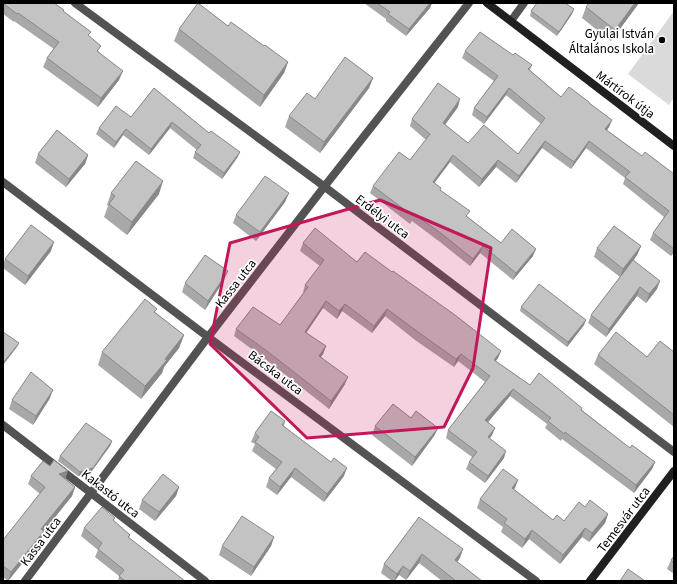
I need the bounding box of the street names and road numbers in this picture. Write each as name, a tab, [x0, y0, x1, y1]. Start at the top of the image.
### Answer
street label: Mártírok útja	[592, 67, 659, 123]
street label: Erdélyi utca	[352, 190, 413, 243]
street label: Kassa utca	[211, 255, 261, 312]
street label: Bácska utca	[244, 346, 307, 399]
street label: Kakastó utca	[77, 465, 143, 522]
street label: Temesvár utca	[593, 483, 655, 556]
street label: Kassa utca	[16, 513, 65, 570]

